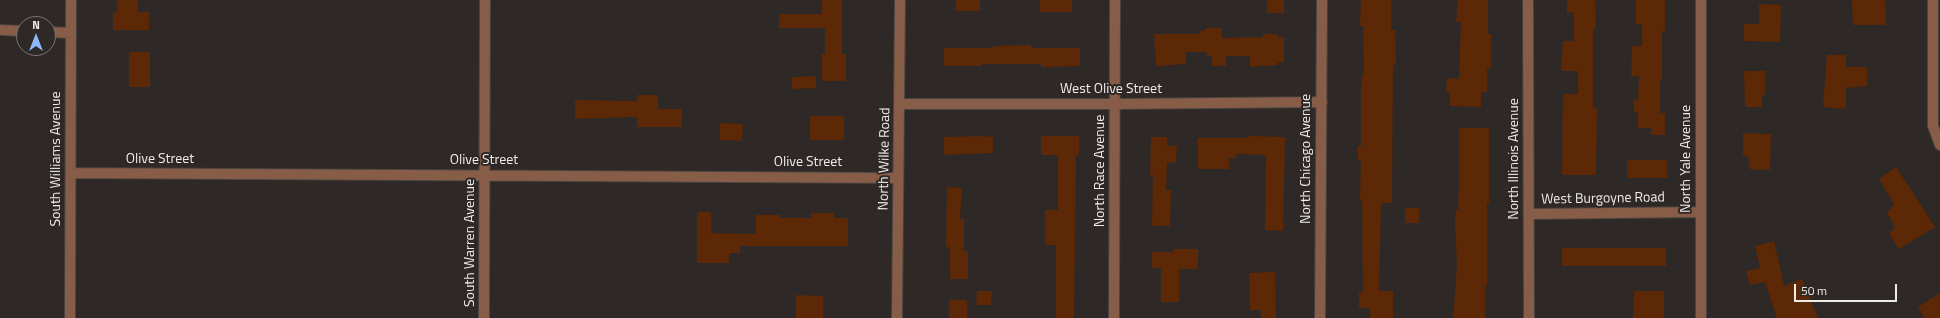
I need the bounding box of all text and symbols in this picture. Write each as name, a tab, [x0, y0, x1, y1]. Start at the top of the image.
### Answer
north arrow	[16, 16, 56, 56]
text: N	[32, 17, 40, 33]
street label: West Olive Street	[1060, 82, 1162, 98]
street label: South Williams Avenue	[49, 91, 65, 227]
street label: North Chicago Avenue	[1299, 94, 1315, 224]
street label: North Illinois Avenue	[1507, 98, 1523, 220]
street label: North Yale Avenue	[1679, 105, 1695, 213]
street label: North Wilke Road	[876, 107, 894, 211]
street label: North Race Avenue	[1093, 115, 1109, 227]
street label: Olive Street	[126, 152, 194, 168]
street label: Olive Street	[450, 153, 518, 169]
street label: Olive Street	[774, 155, 842, 171]
street label: South Warren Avenue	[463, 179, 479, 307]
street label: West Burgoyne Road	[1541, 190, 1665, 208]
scale bar	[1796, 276, 1899, 302]
text: 50 m	[1801, 281, 1827, 300]

